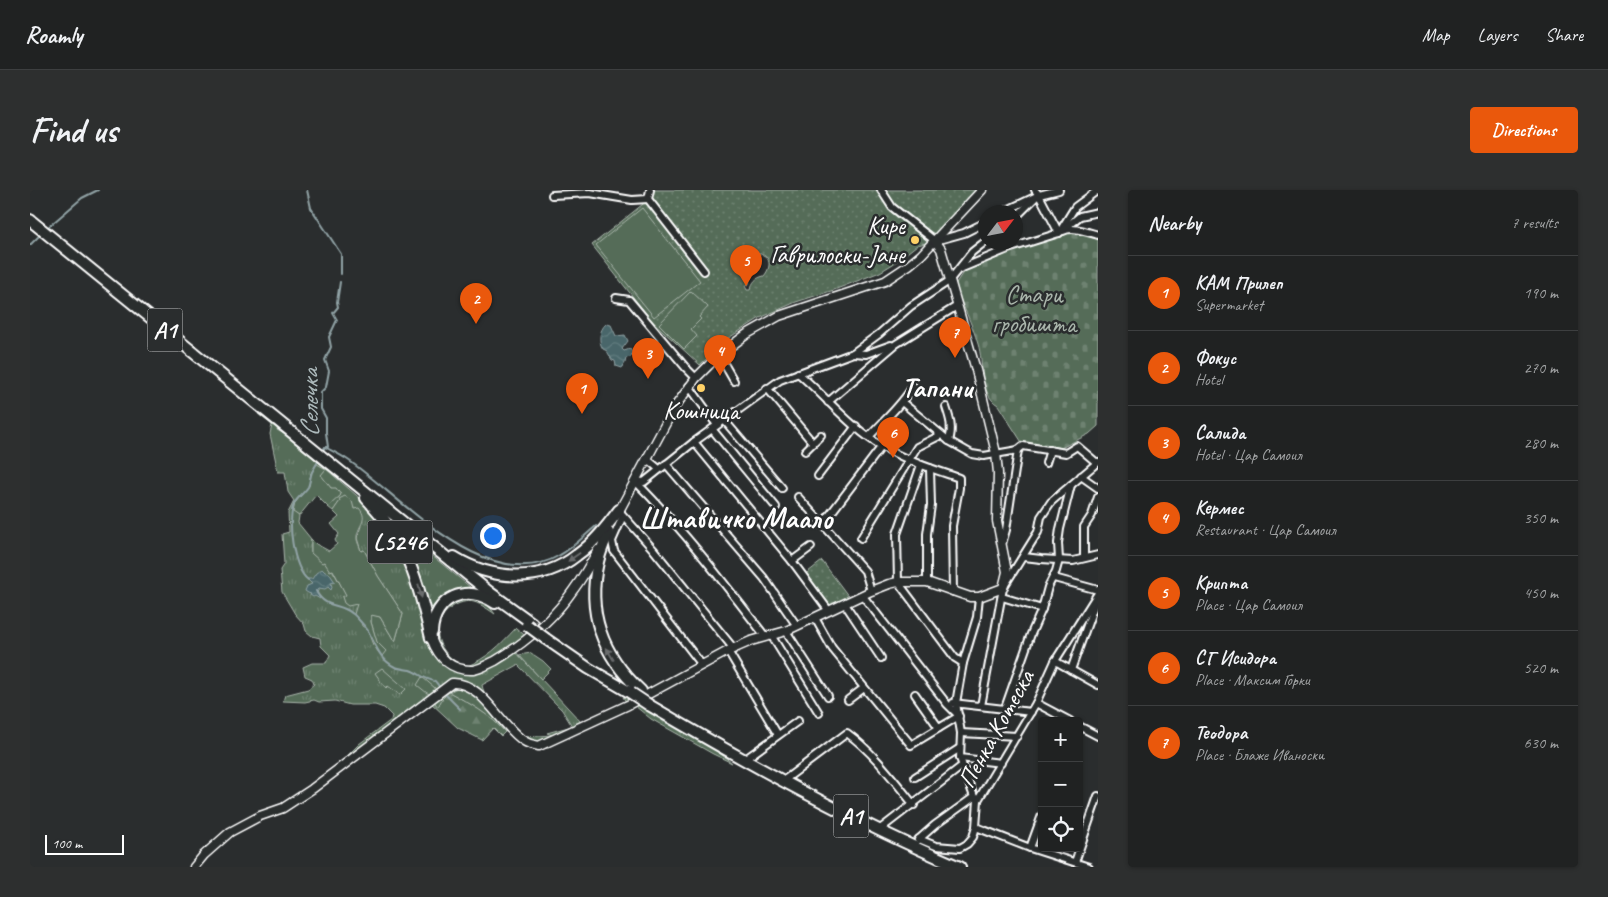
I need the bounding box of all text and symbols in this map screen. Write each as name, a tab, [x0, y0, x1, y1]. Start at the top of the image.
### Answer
text: Roamly	[25, 20, 82, 50]
text: Map	[1422, 24, 1450, 46]
text: Layers	[1478, 24, 1517, 46]
text: Share	[1545, 24, 1583, 46]
button: Directions	[1470, 107, 1578, 153]
text: Find us	[30, 108, 117, 153]
north arrow	[978, 205, 1023, 250]
place label: Кире Гаврилоски-Јане	[770, 210, 907, 271]
text: Nearby	[1148, 210, 1201, 236]
text: 7 results	[1511, 213, 1558, 233]
marker: Кире Гаврилоски-Јане	[909, 234, 921, 246]
pin: 5	[730, 245, 762, 286]
text: КАМ Прилеп	[1195, 271, 1283, 295]
park label: Стари гробишта	[992, 279, 1079, 340]
pin: 2	[460, 283, 492, 324]
text: 1	[1160, 283, 1168, 303]
text: 190 m	[1524, 283, 1558, 303]
text: Supermarket	[1195, 295, 1263, 315]
road number: A1	[148, 308, 182, 352]
pin: 7	[939, 317, 971, 358]
pin: 4	[704, 335, 736, 376]
pin: 3	[632, 338, 664, 379]
text: Фокус	[1195, 346, 1236, 370]
text: 2	[1160, 358, 1168, 378]
text: 270 m	[1524, 358, 1558, 378]
water label: Селечка	[293, 366, 326, 437]
district label: Тапани	[902, 370, 974, 405]
text: Hotel	[1195, 370, 1223, 390]
pin: 1	[566, 373, 598, 414]
marker: Кошница	[695, 382, 707, 394]
place label: Кошница	[663, 395, 742, 427]
pin: 6	[877, 417, 909, 458]
text: Салида	[1195, 421, 1245, 445]
text: 3	[1160, 433, 1168, 453]
text: 280 m	[1524, 433, 1558, 453]
text: Hotel · Цар Самоил	[1195, 445, 1302, 465]
text: Кермес	[1195, 496, 1244, 520]
district label: Штавичко Маало	[639, 499, 835, 537]
text: 4	[1160, 508, 1168, 528]
text: 350 m	[1524, 508, 1558, 528]
text: Restaurant · Цар Самоил	[1195, 520, 1336, 540]
road number: L5246	[368, 521, 432, 564]
your location	[480, 523, 506, 549]
one-way arrow	[567, 552, 581, 562]
text: Крипта	[1195, 571, 1247, 595]
text: 5	[1161, 583, 1167, 603]
text: 450 m	[1524, 583, 1558, 603]
one-way arrow	[416, 584, 424, 599]
text: Place · Цар Самоил	[1195, 595, 1302, 615]
text: СГ Исидора	[1195, 646, 1276, 670]
one-way arrow	[606, 647, 614, 662]
text: 6	[1160, 658, 1168, 678]
text: 520 m	[1524, 658, 1558, 678]
street label: Пенка Котеска	[950, 663, 1042, 794]
text: Place · Максим Горки	[1195, 670, 1310, 690]
map controls	[1038, 717, 1083, 852]
button: +	[1038, 717, 1083, 762]
text: Теодора	[1195, 721, 1247, 745]
text: 7	[1160, 733, 1168, 753]
text: 630 m	[1524, 733, 1558, 753]
text: Place · Блаже Иваноски	[1195, 745, 1324, 765]
button: −	[1038, 762, 1083, 807]
road number: A1	[834, 794, 868, 838]
button: locate	[1038, 807, 1083, 852]
scale bar	[45, 832, 124, 855]
text: 100 m	[52, 835, 82, 852]

